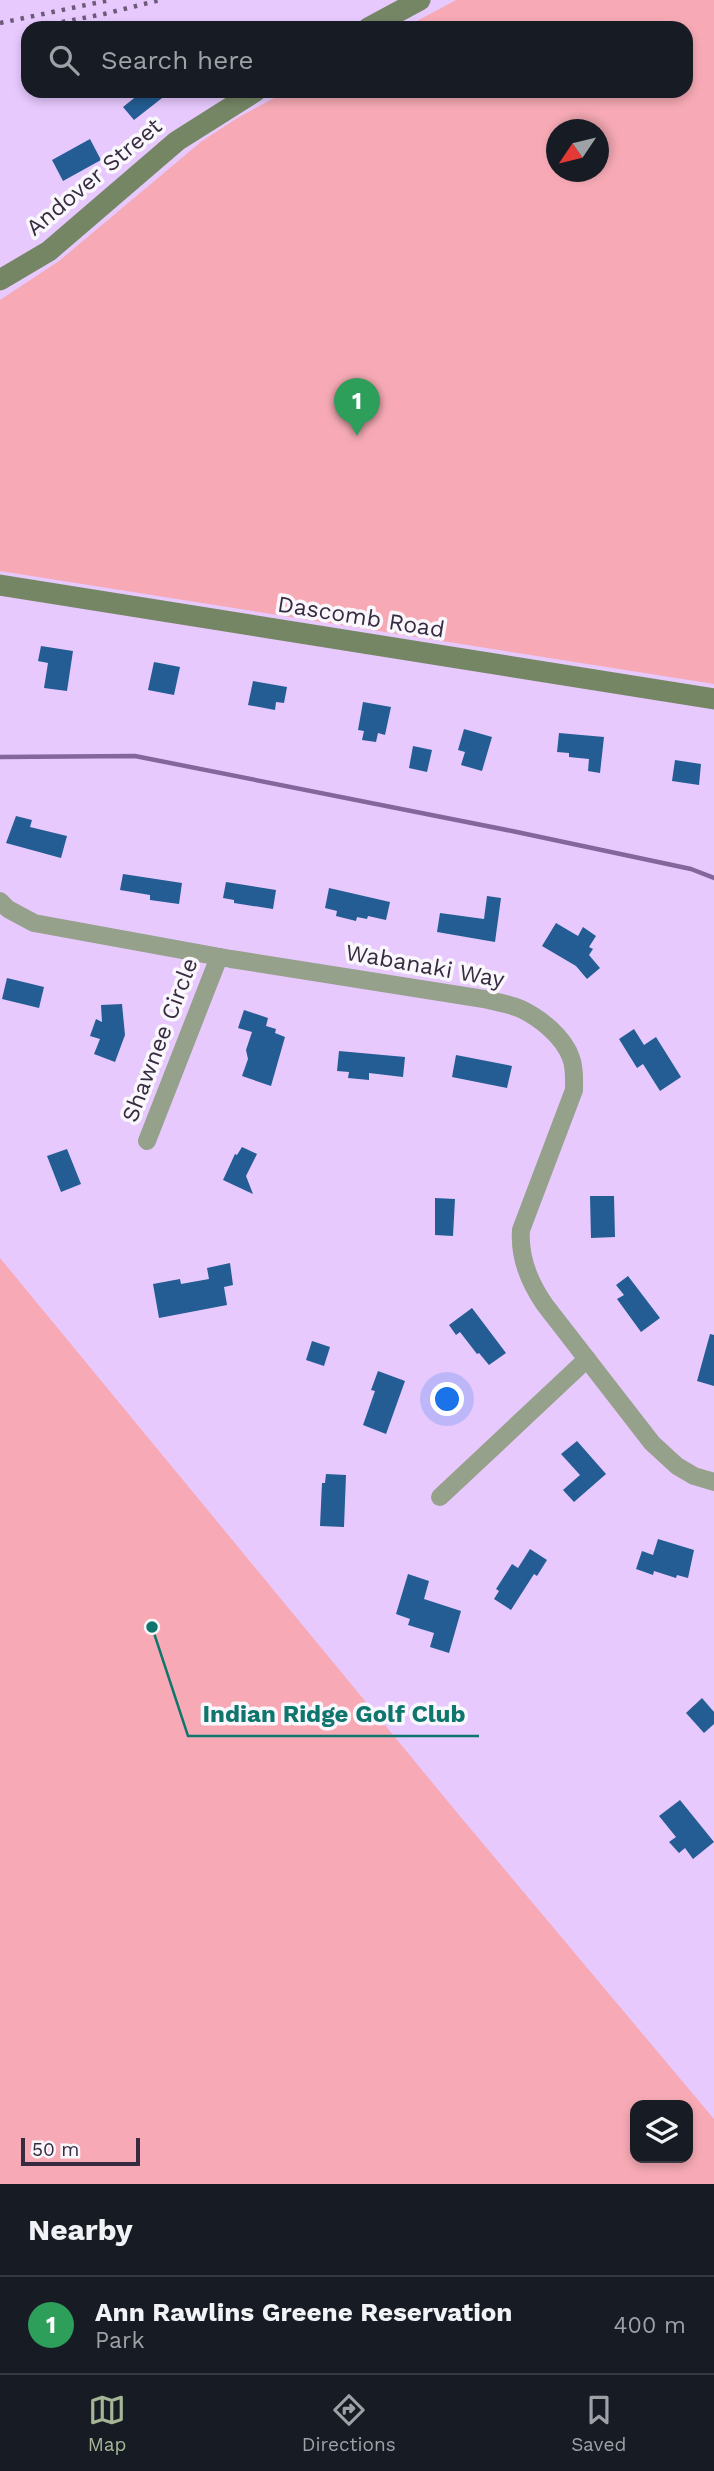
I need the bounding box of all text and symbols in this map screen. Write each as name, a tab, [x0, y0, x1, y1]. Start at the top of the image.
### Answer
search box	[21, 21, 693, 98]
icon: search	[45, 41, 83, 79]
text: Search here	[101, 45, 253, 75]
street label: Andover Street	[21, 112, 168, 242]
north arrow	[546, 119, 609, 182]
pin: 1	[334, 378, 380, 436]
street label: Dascomb Road	[276, 590, 446, 644]
street label: Wabanaki Way	[344, 939, 507, 993]
street label: Shawnee Circle	[116, 954, 204, 1126]
your location	[430, 1382, 464, 1416]
callout: Indian Ridge Golf Club	[188, 1691, 479, 1736]
text: Indian Ridge Golf Club	[203, 1700, 465, 1728]
map controls	[630, 2100, 693, 2163]
button: layers	[630, 2100, 693, 2163]
scale bar	[21, 2135, 140, 2167]
text: 50 m	[32, 2138, 79, 2161]
text: Nearby	[28, 2212, 133, 2247]
text: Ann Rawlins Greene Reservation	[95, 2297, 512, 2327]
text: 1	[46, 2312, 56, 2339]
text: 400 m	[614, 2312, 686, 2339]
text: Park	[95, 2327, 144, 2354]
tab: Map	[88, 2391, 126, 2456]
tab: Directions	[302, 2391, 396, 2456]
tab: Saved	[571, 2391, 626, 2456]

